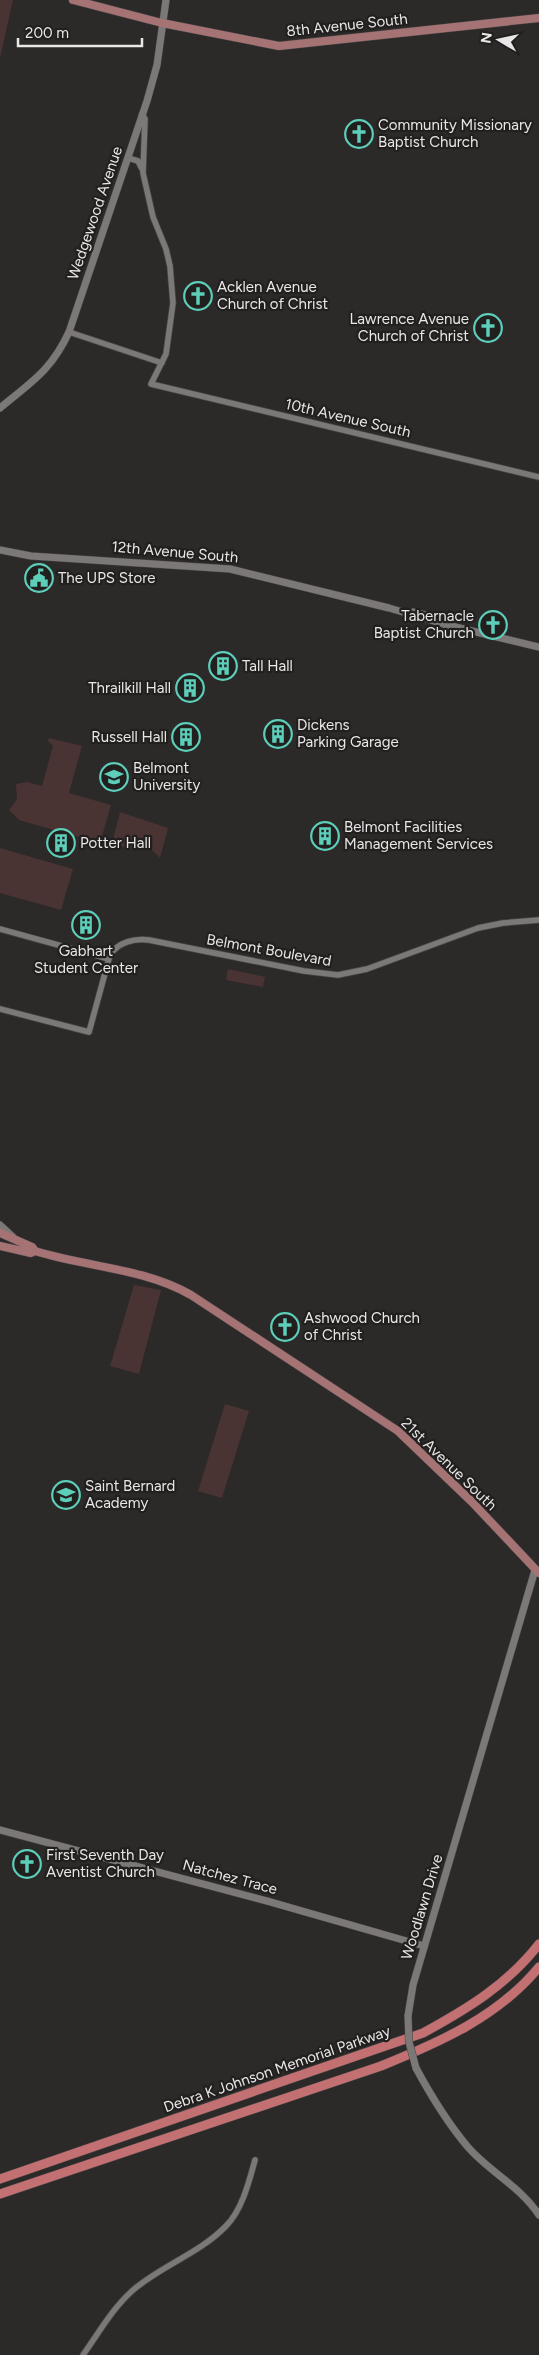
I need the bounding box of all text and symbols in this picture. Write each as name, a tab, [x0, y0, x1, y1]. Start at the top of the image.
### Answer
street label: 8th Avenue South	[286, 10, 408, 40]
scale bar	[18, 15, 141, 47]
north arrow	[474, 15, 524, 65]
text: 200 m	[25, 24, 69, 42]
text: N	[477, 31, 496, 45]
place label: Community Missionary Baptist Church	[378, 116, 532, 151]
church icon: Community Missionary Baptist Church	[344, 119, 374, 149]
street label: Wedgewood Avenue	[64, 144, 126, 282]
place label: Acklen Avenue Church of Christ	[217, 278, 328, 313]
church icon: Acklen Avenue Church of Christ	[183, 281, 213, 311]
place label: Lawrence Avenue Church of Christ	[350, 310, 469, 345]
church icon: Lawrence Avenue Church of Christ	[473, 313, 503, 343]
street label: 10th Avenue South	[283, 395, 413, 441]
street label: 12th Avenue South	[111, 537, 239, 567]
public building icon: The UPS Store	[24, 563, 54, 593]
place label: The UPS Store	[58, 569, 156, 587]
place label: Tabernacle Baptist Church	[374, 607, 474, 642]
church icon: Tabernacle Baptist Church	[478, 610, 508, 640]
building icon: Tall Hall	[208, 651, 238, 681]
place label: Tall Hall	[242, 657, 293, 675]
building icon: Thrailkill Hall	[175, 673, 205, 703]
place label: Thrailkill Hall	[88, 679, 171, 697]
place label: Dickens Parking Garage	[297, 716, 399, 751]
building icon: Dickens Parking Garage	[263, 719, 293, 749]
building icon: Russell Hall	[171, 722, 201, 752]
place label: Russell Hall	[91, 728, 167, 746]
place label: Belmont University	[133, 759, 200, 794]
school or university icon: Belmont University	[99, 762, 129, 792]
place label: Belmont Facilities Management Services	[344, 818, 493, 853]
building icon: Belmont Facilities Management Services	[310, 821, 340, 851]
building icon: Potter Hall	[46, 828, 76, 858]
place label: Potter Hall	[80, 834, 151, 852]
building icon: Gabhart Student Center	[71, 910, 101, 940]
street label: Belmont Boulevard	[205, 930, 333, 970]
place label: Gabhart Student Center	[34, 942, 138, 977]
place label: Ashwood Church of Christ	[304, 1309, 420, 1344]
church icon: Ashwood Church of Christ	[270, 1312, 300, 1342]
street label: 21st Avenue South	[398, 1414, 500, 1514]
place label: Saint Bernard Academy	[85, 1477, 175, 1512]
school or university icon: Saint Bernard Academy	[51, 1480, 81, 1510]
place label: First Seventh Day Aventist Church	[46, 1846, 164, 1881]
church icon: First Seventh Day Aventist Church	[12, 1849, 42, 1879]
street label: Woodlawn Drive	[397, 1852, 447, 1962]
street label: Natchez Trace	[181, 1856, 279, 1898]
street label: Debra K Johnson Memorial Parkway	[161, 2022, 393, 2116]

